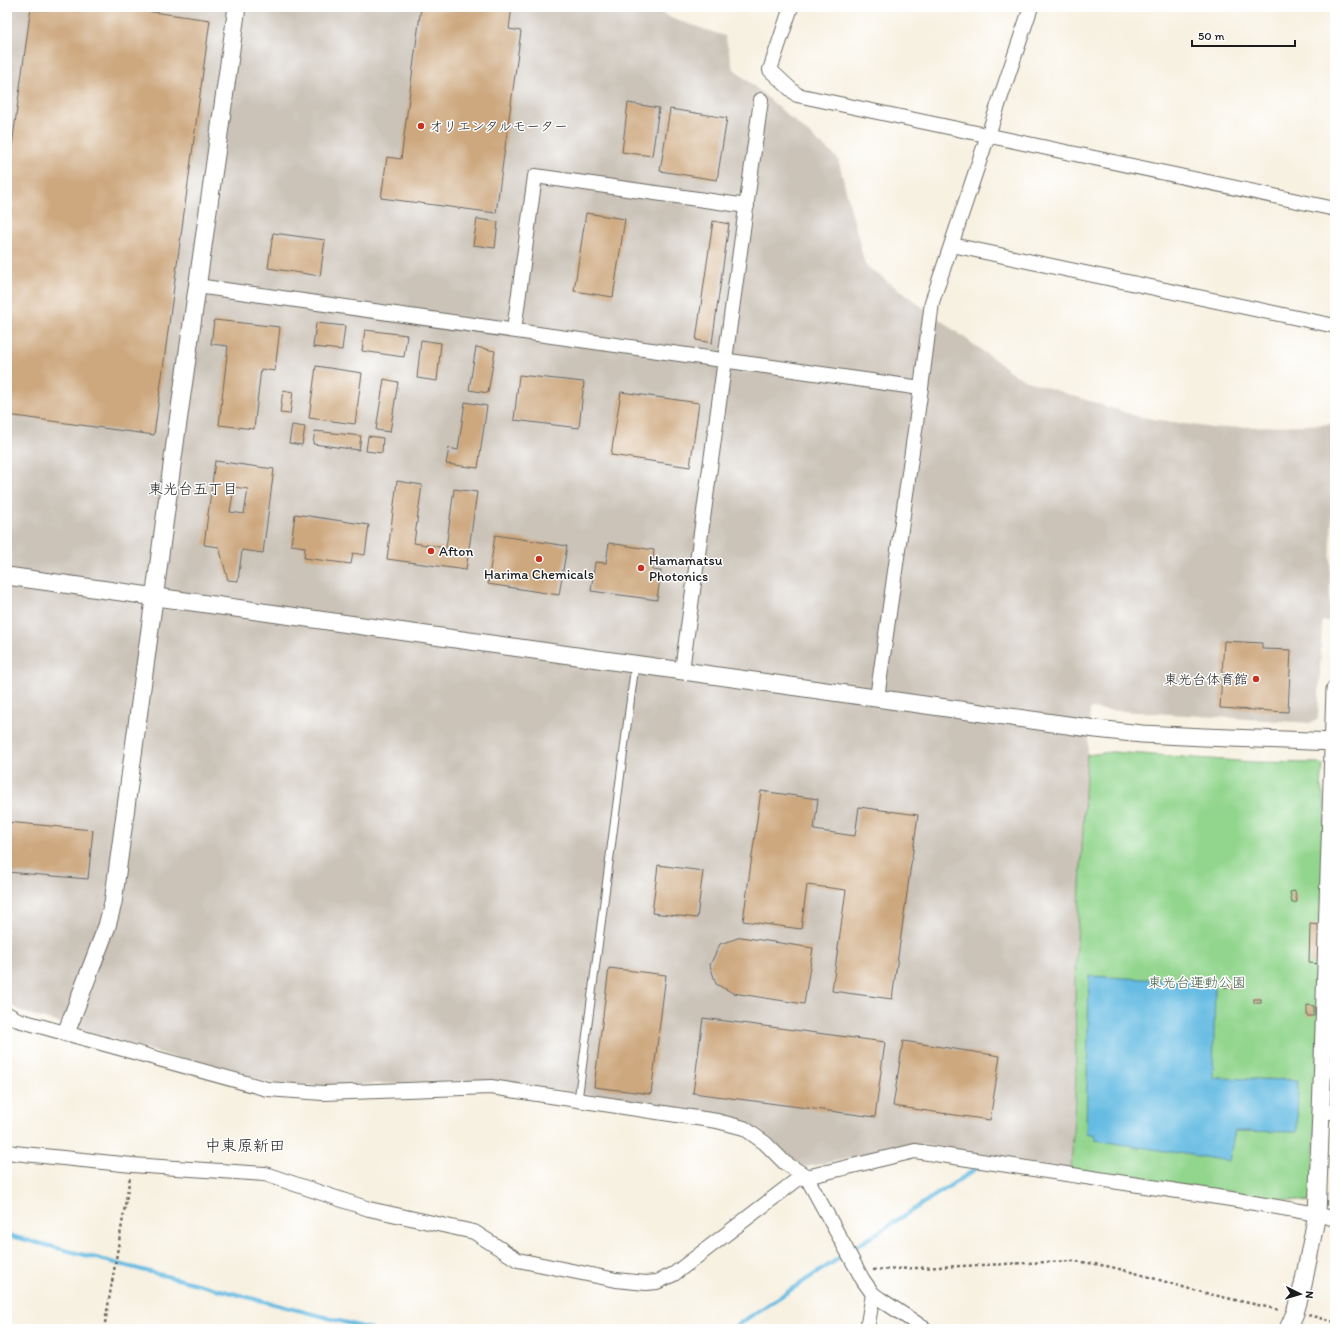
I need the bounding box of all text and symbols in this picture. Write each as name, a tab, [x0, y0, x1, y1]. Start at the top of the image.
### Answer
scale bar	[1192, 22, 1295, 48]
text: 50 m	[1198, 29, 1224, 43]
place label: オリエンタルモーター	[429, 118, 568, 135]
marker: オリエンタルモーター	[416, 121, 426, 131]
district label: 東光台五丁目	[148, 480, 238, 498]
place label: Afton	[439, 543, 473, 560]
marker: Afton	[426, 546, 436, 556]
place label: Hamamatsu Photonics	[649, 552, 723, 585]
marker: Harima Chemicals	[534, 554, 544, 564]
marker: Hamamatsu Photonics	[636, 563, 646, 573]
place label: Harima Chemicals	[484, 566, 594, 583]
place label: 東光台体育館	[1164, 671, 1248, 688]
marker: 東光台体育館	[1251, 674, 1261, 684]
park label: 東光台運動公園	[1148, 974, 1246, 991]
district label: 中東原新田	[205, 1136, 285, 1155]
north arrow	[1280, 1274, 1320, 1314]
text: N	[1303, 1291, 1316, 1299]

